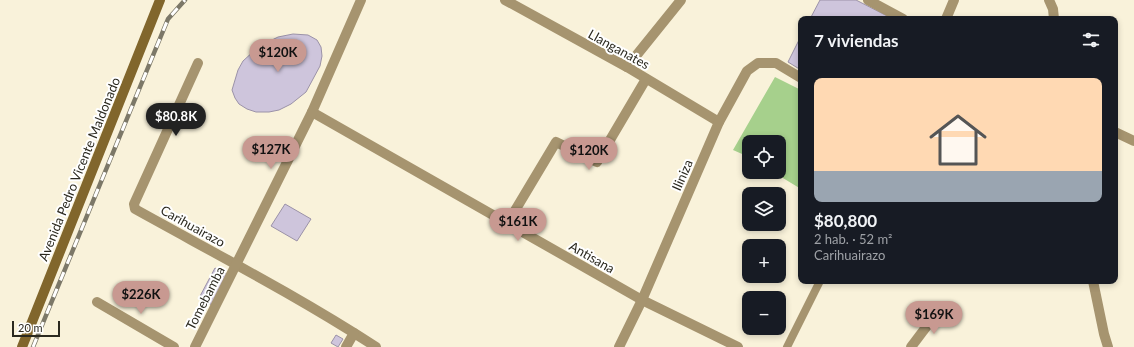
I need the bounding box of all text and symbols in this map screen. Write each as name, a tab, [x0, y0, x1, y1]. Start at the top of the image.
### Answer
street label: Llanganates	[586, 26, 653, 73]
icon: filters	[1080, 29, 1102, 51]
text: 7 viviendas	[814, 30, 899, 51]
pin: $120K	[250, 39, 306, 73]
text: $120K	[258, 44, 298, 60]
street label: Avenida Pedro Vicente Maldonado	[35, 75, 123, 263]
pin: $80.8K	[143, 103, 209, 137]
icon: home	[922, 104, 994, 176]
text: $80.8K	[155, 108, 197, 124]
map controls	[742, 135, 786, 335]
button: locate	[742, 135, 786, 179]
pin: $127K	[243, 136, 299, 170]
pin: $120K	[561, 137, 617, 171]
text: $127K	[251, 141, 291, 157]
text: $120K	[569, 142, 609, 158]
street label: Iliniza	[668, 157, 696, 193]
button: layers	[742, 187, 786, 231]
street label: Carihuairazo	[158, 202, 228, 250]
pin: $161K	[490, 208, 546, 242]
text: $80,800	[814, 210, 877, 231]
text: $161K	[498, 213, 538, 229]
text: 2 hab. · 52 m²	[814, 231, 892, 247]
street label: Antisana	[566, 238, 618, 276]
button: +	[742, 239, 786, 283]
text: Carihuairazo	[814, 247, 885, 263]
street label: Tomebamba	[182, 264, 228, 332]
pin: $226K	[113, 281, 169, 315]
text: $226K	[121, 286, 161, 302]
button: −	[742, 291, 786, 335]
pin: $169K	[906, 301, 962, 335]
text: $169K	[914, 306, 954, 322]
scale bar	[12, 319, 60, 338]
text: 20 m	[18, 321, 43, 334]

